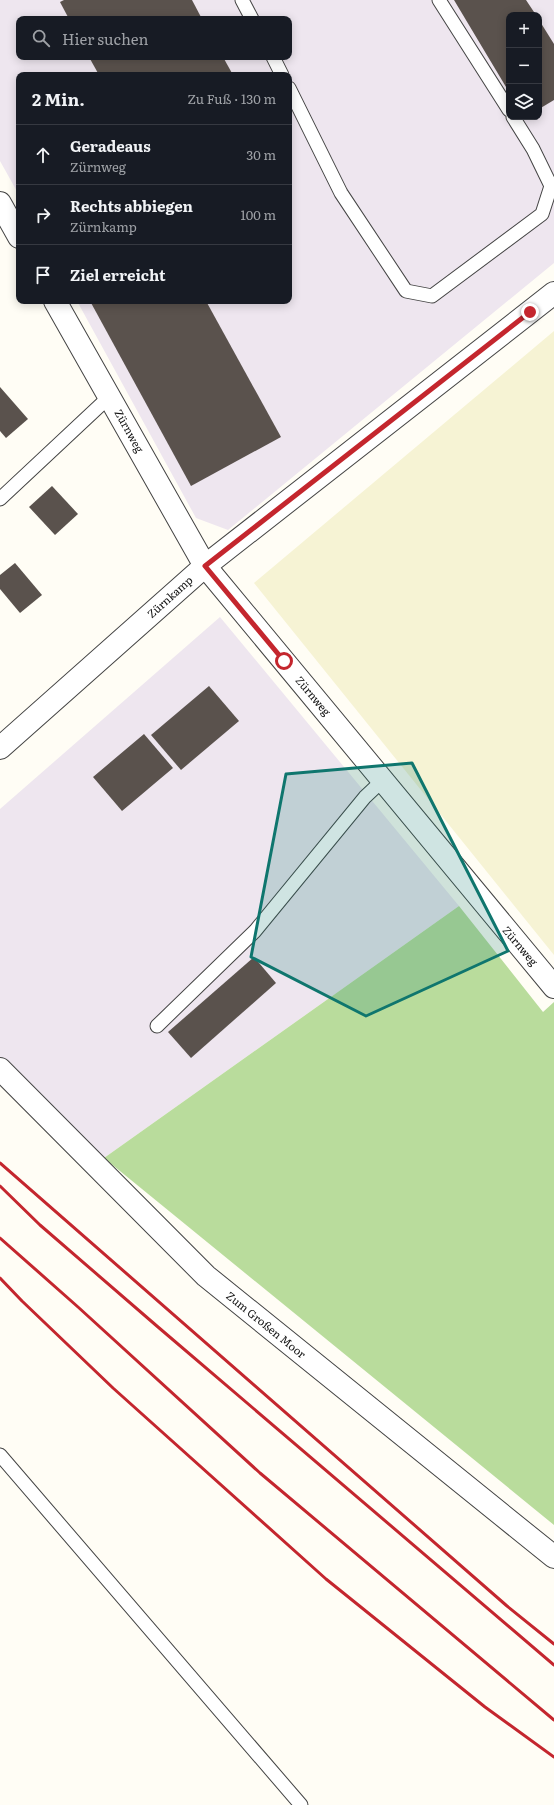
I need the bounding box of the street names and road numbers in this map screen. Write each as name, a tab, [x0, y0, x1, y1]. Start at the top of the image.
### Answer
street label: Zürnweg	[111, 406, 149, 456]
street label: Zürnkamp	[143, 571, 196, 621]
street label: Zürnweg	[292, 672, 336, 719]
street label: Zürnweg	[499, 922, 543, 969]
street label: Zum Großen Moor	[223, 1287, 310, 1362]

